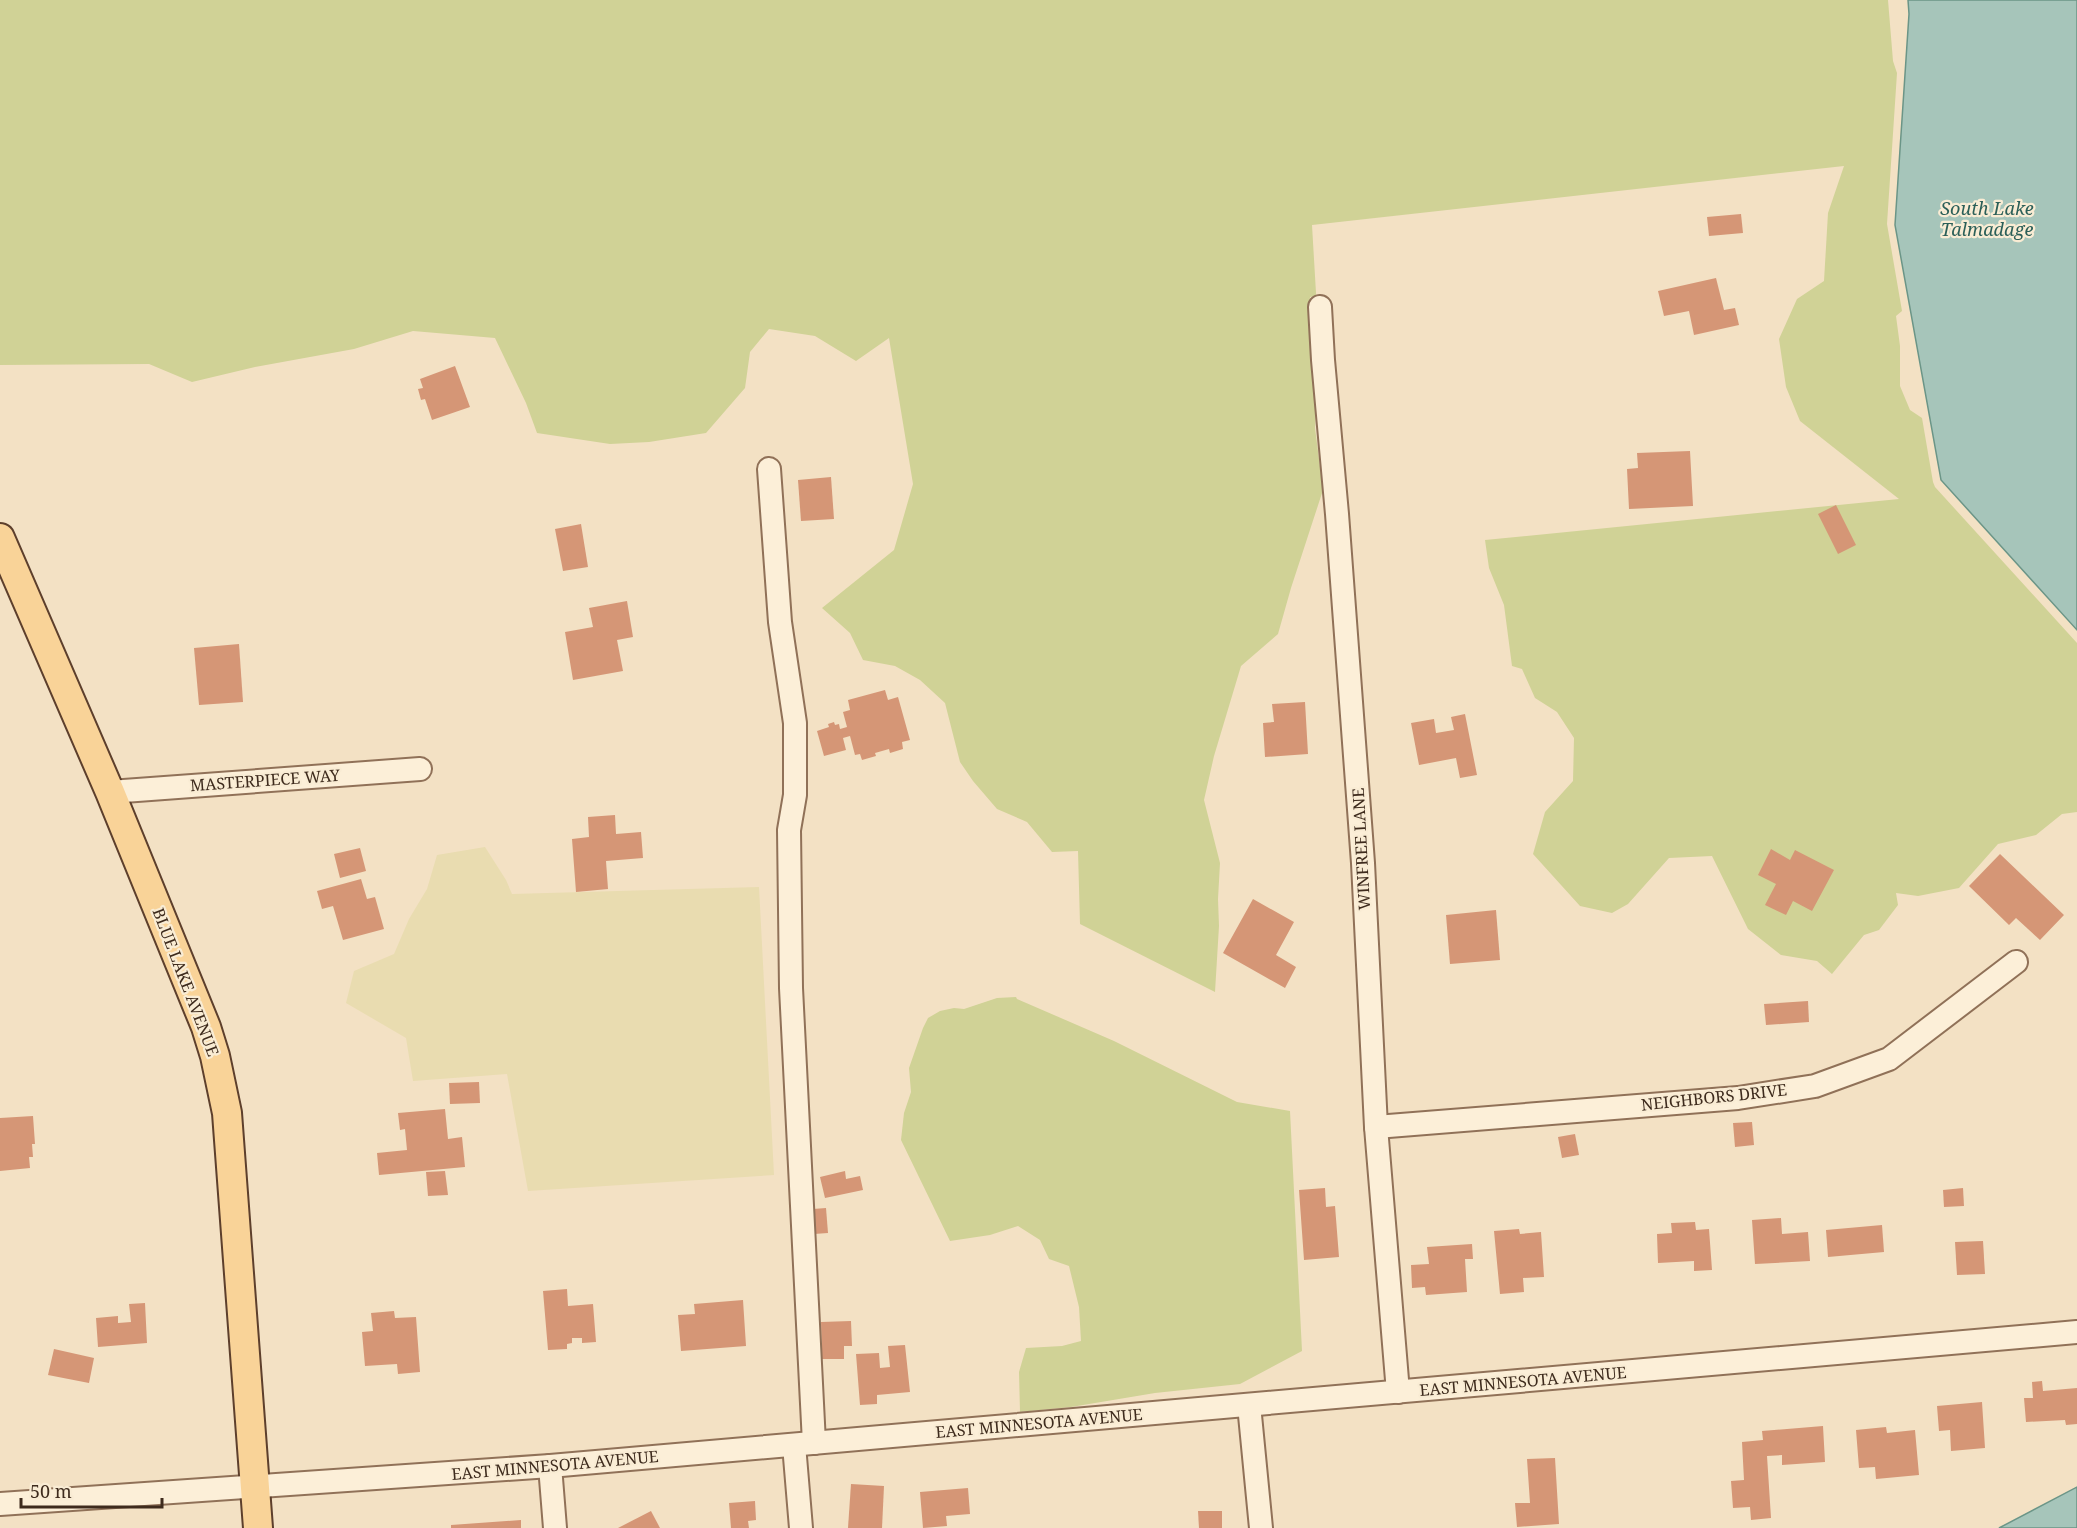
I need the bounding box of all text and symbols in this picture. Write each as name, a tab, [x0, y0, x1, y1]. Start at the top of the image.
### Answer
water label: South Lake Talmadage	[1940, 196, 2034, 241]
street label: MASTERPIECE WAY	[189, 764, 342, 796]
street label: WINFREE LANE	[1347, 787, 1375, 911]
street label: BLUE LAKE AVENUE	[148, 905, 224, 1059]
street label: NEIGHBORS DRIVE	[1640, 1078, 1788, 1116]
street label: EAST MINNESOTA AVENUE	[1419, 1361, 1628, 1401]
street label: EAST MINNESOTA AVENUE	[935, 1403, 1144, 1443]
street label: EAST MINNESOTA AVENUE	[451, 1445, 660, 1485]
scale bar	[21, 1471, 162, 1509]
text: 50 m	[30, 1479, 72, 1503]

